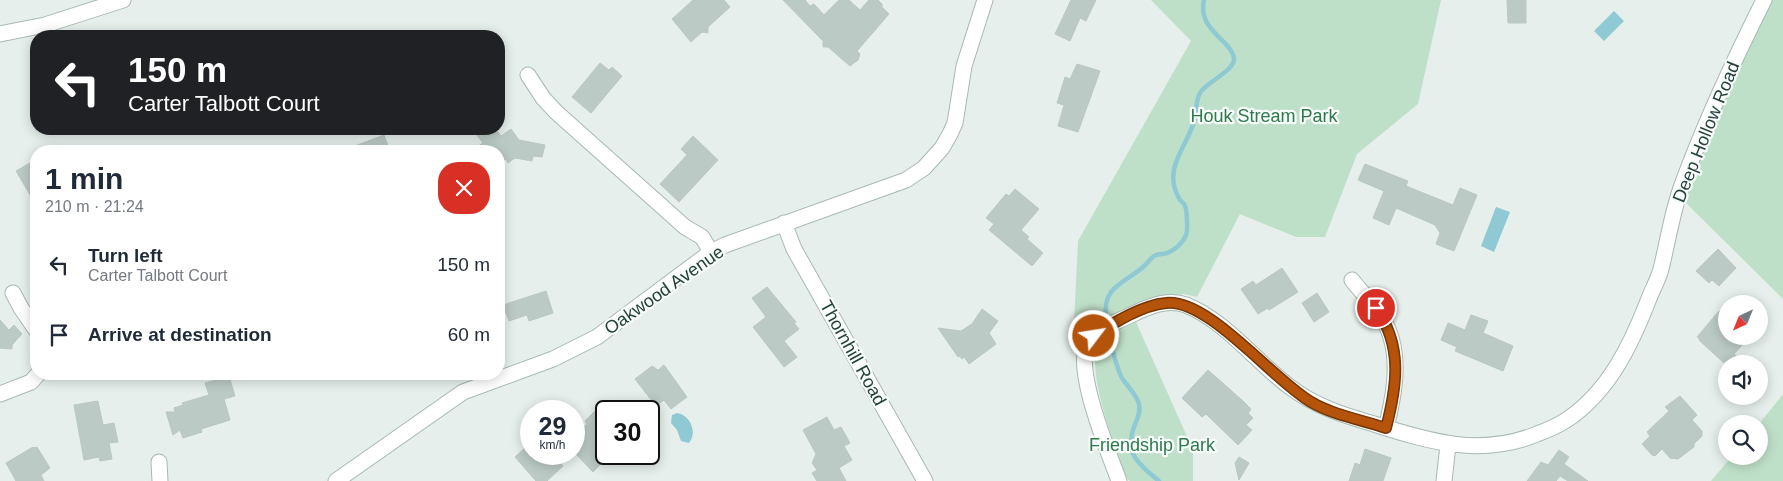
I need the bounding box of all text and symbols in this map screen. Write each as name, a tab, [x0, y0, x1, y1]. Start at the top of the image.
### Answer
icon: left	[45, 50, 110, 115]
text: 150 m	[128, 50, 227, 89]
street label: Deep Hollow Road	[1669, 59, 1743, 205]
text: Carter Talbott Court	[128, 91, 320, 116]
park label: Houk Stream Park	[1190, 106, 1339, 126]
text: 1 min	[45, 162, 123, 195]
button: close	[438, 162, 490, 214]
text: 210 m · 21:24	[45, 198, 144, 215]
street label: Oakwood Avenue	[601, 241, 727, 339]
text: Turn left	[88, 245, 163, 266]
icon: left	[45, 251, 73, 279]
text: 150 m	[437, 254, 490, 275]
text: Carter Talbott Court	[88, 267, 227, 284]
pin	[1355, 287, 1397, 329]
icon: arrive	[1362, 294, 1390, 322]
north arrow	[1718, 295, 1768, 345]
map controls	[1718, 295, 1768, 465]
street label: Thornhill Road	[816, 297, 890, 409]
position arrow	[1067, 309, 1119, 361]
icon: arrive	[45, 321, 73, 349]
text: Arrive at destination	[88, 324, 272, 345]
text: 60 m	[448, 324, 490, 345]
button: sound	[1718, 355, 1768, 405]
speed limit sign: 30	[595, 400, 660, 465]
text: 29	[539, 412, 566, 440]
button: search	[1718, 415, 1768, 465]
park label: Friendship Park	[1089, 435, 1216, 455]
text: km/h	[539, 438, 566, 452]

